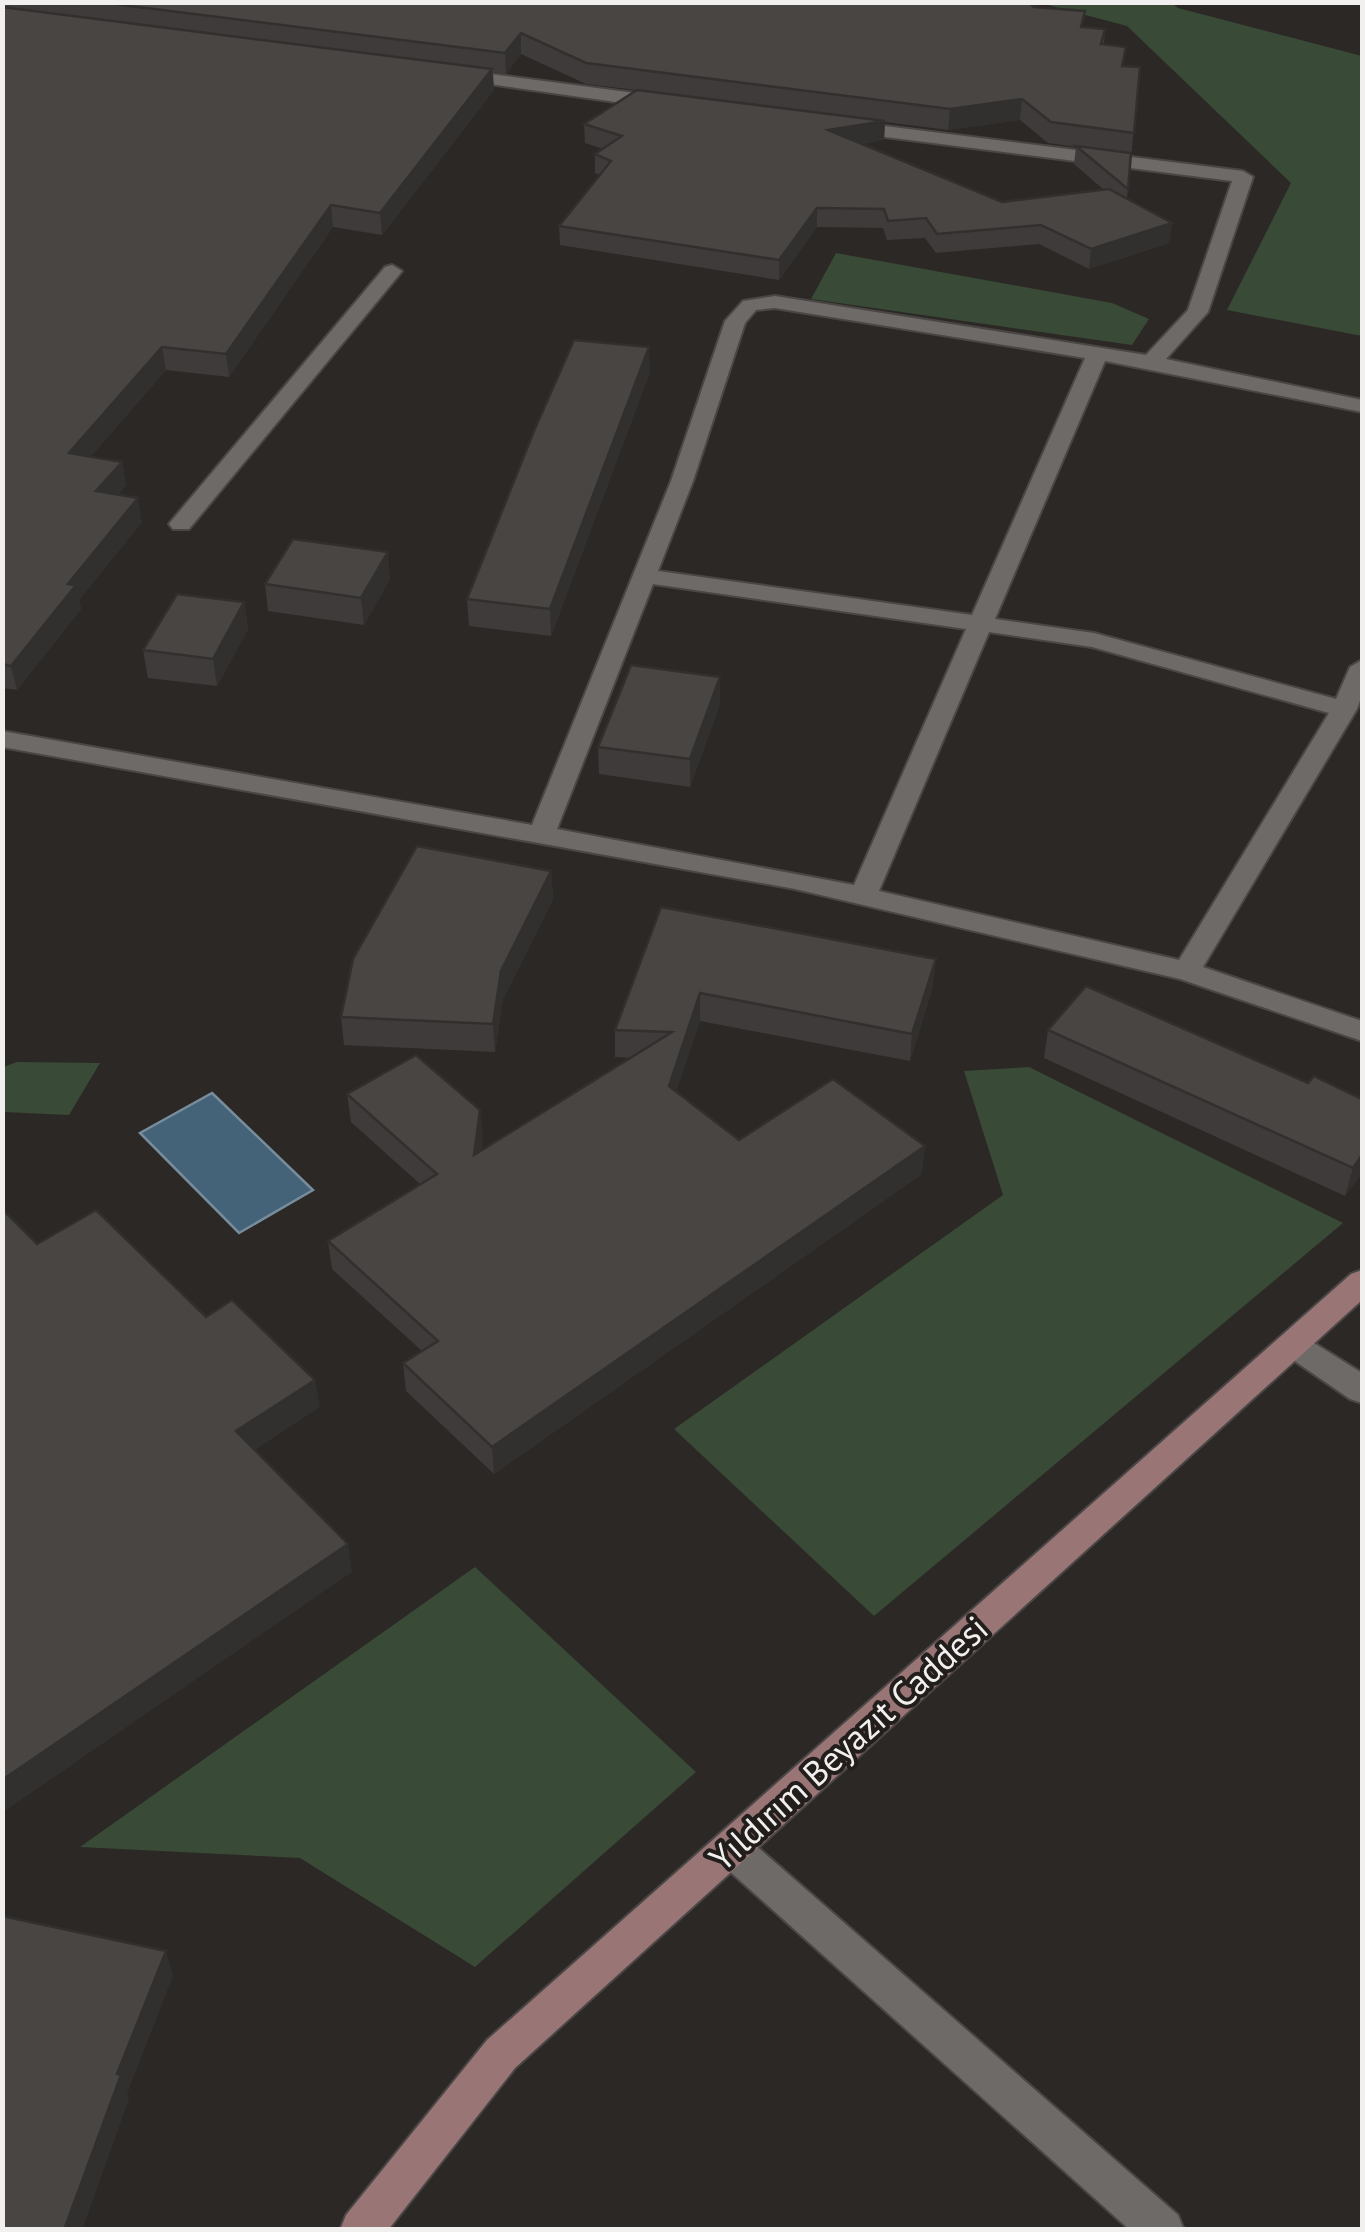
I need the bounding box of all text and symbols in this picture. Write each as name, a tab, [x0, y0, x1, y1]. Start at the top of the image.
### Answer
street label: Yıldırım Beyazıt Caddesi	[699, 1605, 997, 1881]

